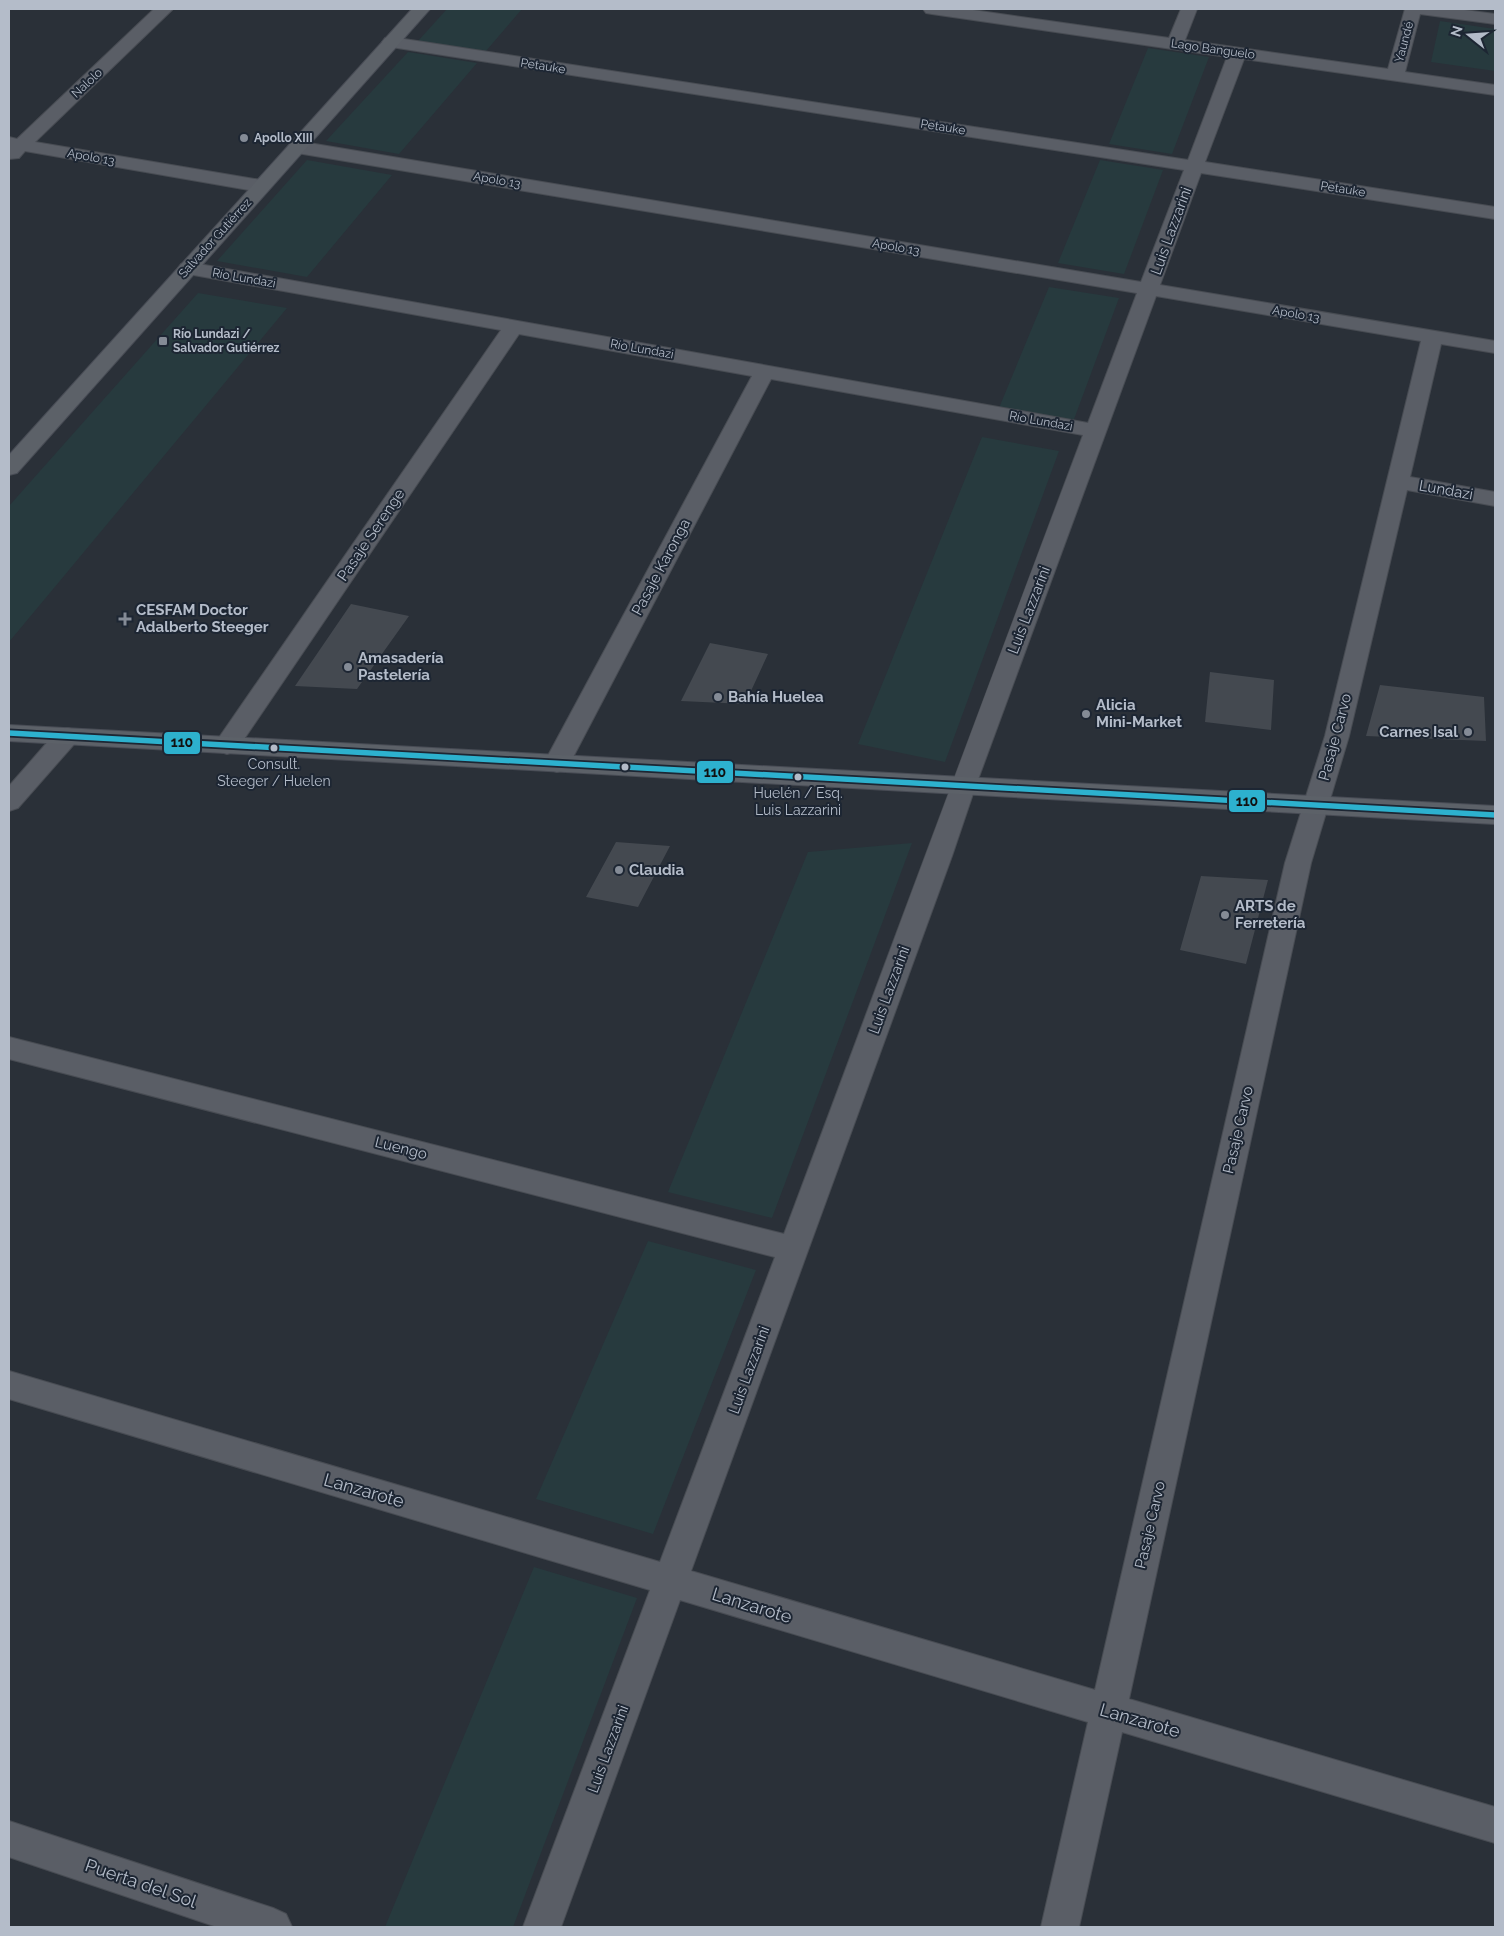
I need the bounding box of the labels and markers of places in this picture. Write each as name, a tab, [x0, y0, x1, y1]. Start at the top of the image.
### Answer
place label: Apollo XIII	[254, 131, 313, 145]
marker: Apollo XIII	[238, 132, 250, 144]
place label: Río Lundazi / Salvador Gutiérrez	[173, 327, 280, 355]
marker: Río Lundazi / Salvador Gutiérrez	[157, 335, 169, 347]
place label: CESFAM Doctor Adalberto Steeger	[136, 601, 269, 636]
marker: CESFAM Doctor Adalberto Steeger	[118, 612, 132, 626]
place label: Amasadería Pastelería	[358, 649, 444, 684]
marker: Amasadería Pastelería	[342, 661, 354, 673]
place label: Bahía Huelea	[728, 688, 824, 706]
marker: Bahía Huelea	[712, 691, 724, 703]
place label: Alicia Mini-Market	[1096, 696, 1182, 731]
marker: Alicia Mini-Market	[1080, 708, 1092, 720]
place label: Carnes Isal	[1379, 723, 1458, 741]
marker: Carnes Isal	[1462, 726, 1474, 738]
marker: Consult. Steeger / Huelen	[269, 743, 279, 753]
place label: Consult. Steeger / Huelen	[217, 756, 331, 789]
unlabelled marker	[620, 762, 630, 772]
marker: Huelén / Esq. Luis Lazzarini	[793, 772, 803, 782]
place label: Huelén / Esq. Luis Lazzarini	[753, 785, 843, 818]
place label: Claudia	[629, 861, 684, 879]
marker: Claudia	[613, 864, 625, 876]
place label: ARTS de Ferretería	[1235, 897, 1306, 932]
marker: ARTS de Ferretería	[1219, 909, 1231, 921]

